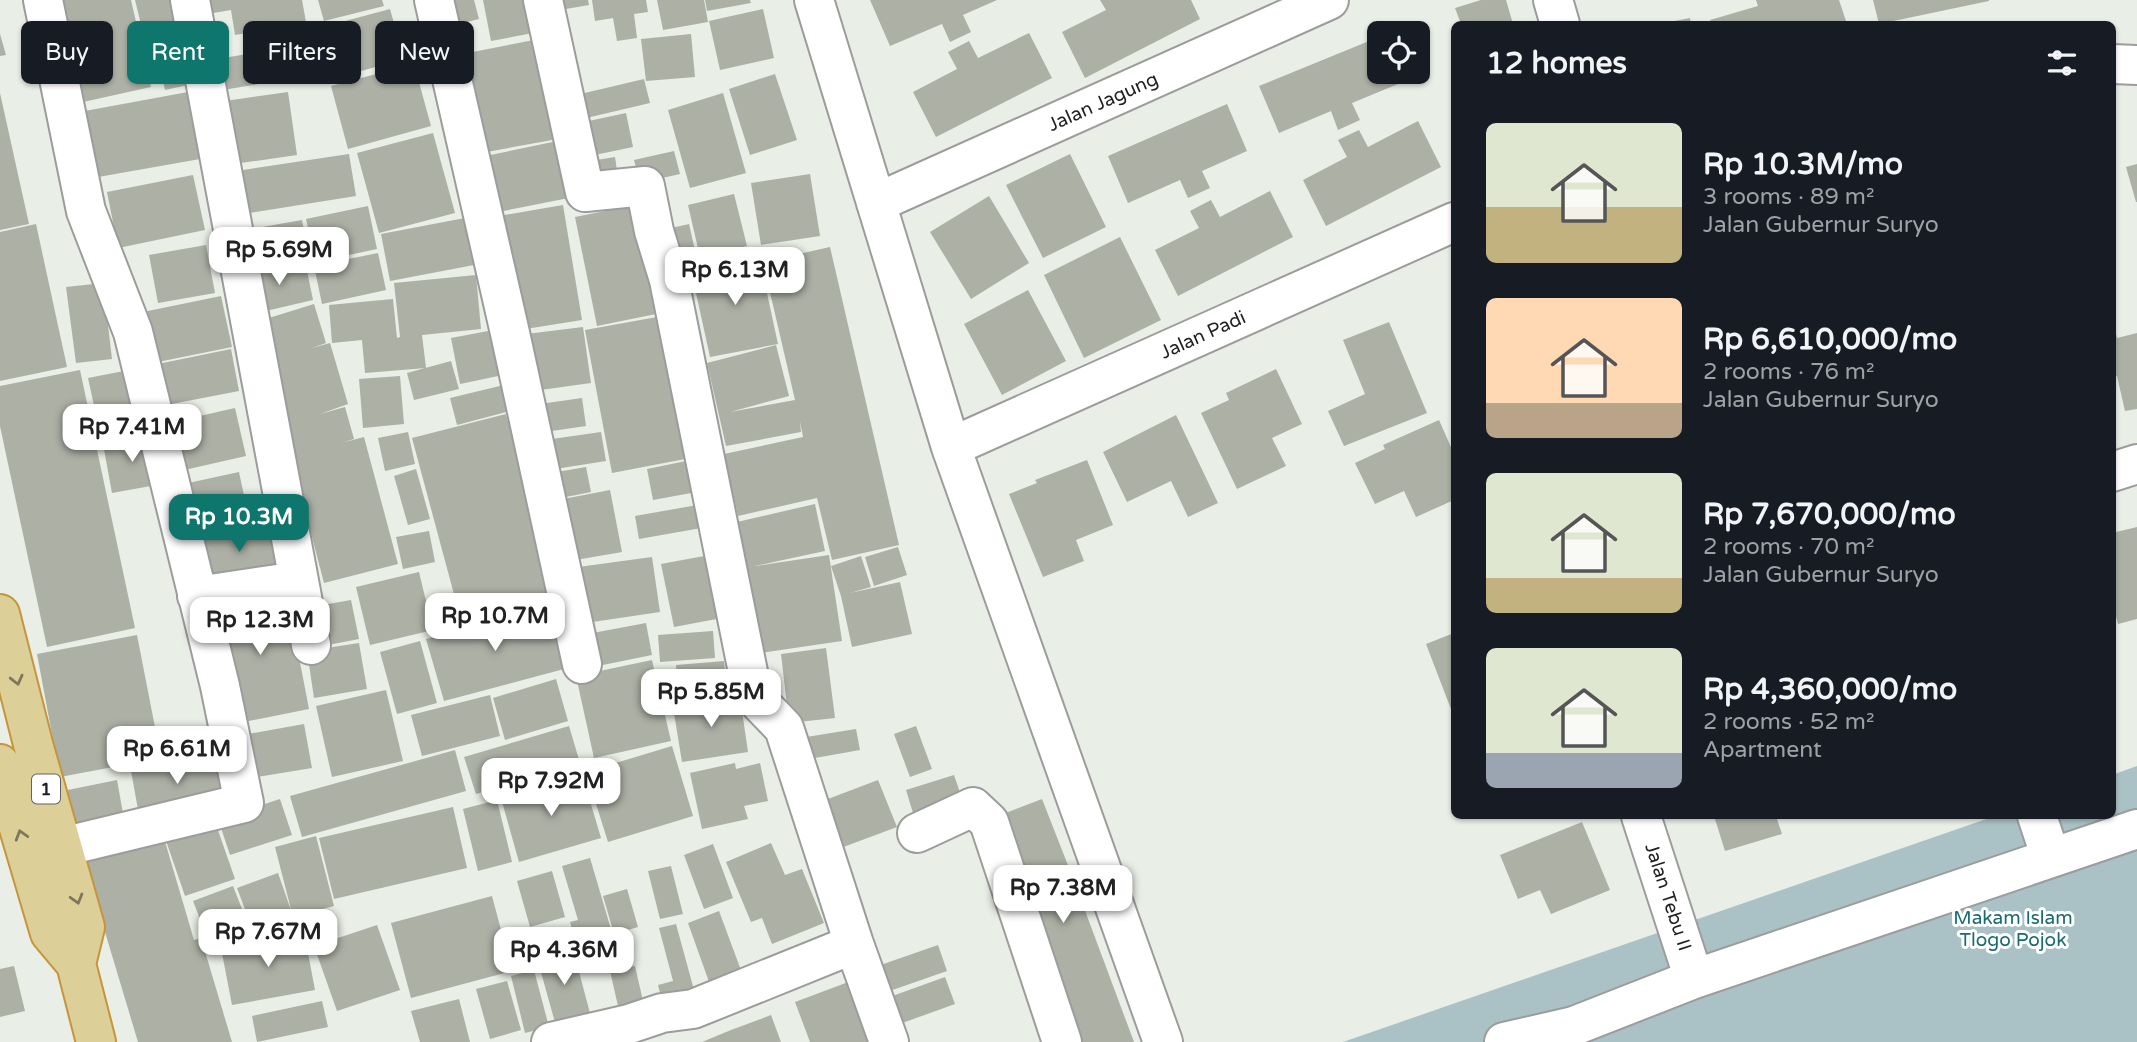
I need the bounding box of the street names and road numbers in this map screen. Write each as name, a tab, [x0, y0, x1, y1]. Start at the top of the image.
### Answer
street label: Jalan Jagung	[1045, 68, 1161, 136]
street label: Jalan Padi	[1157, 306, 1249, 364]
road number: 1	[32, 774, 60, 804]
street label: Jalan Tebu II	[1640, 840, 1696, 954]

